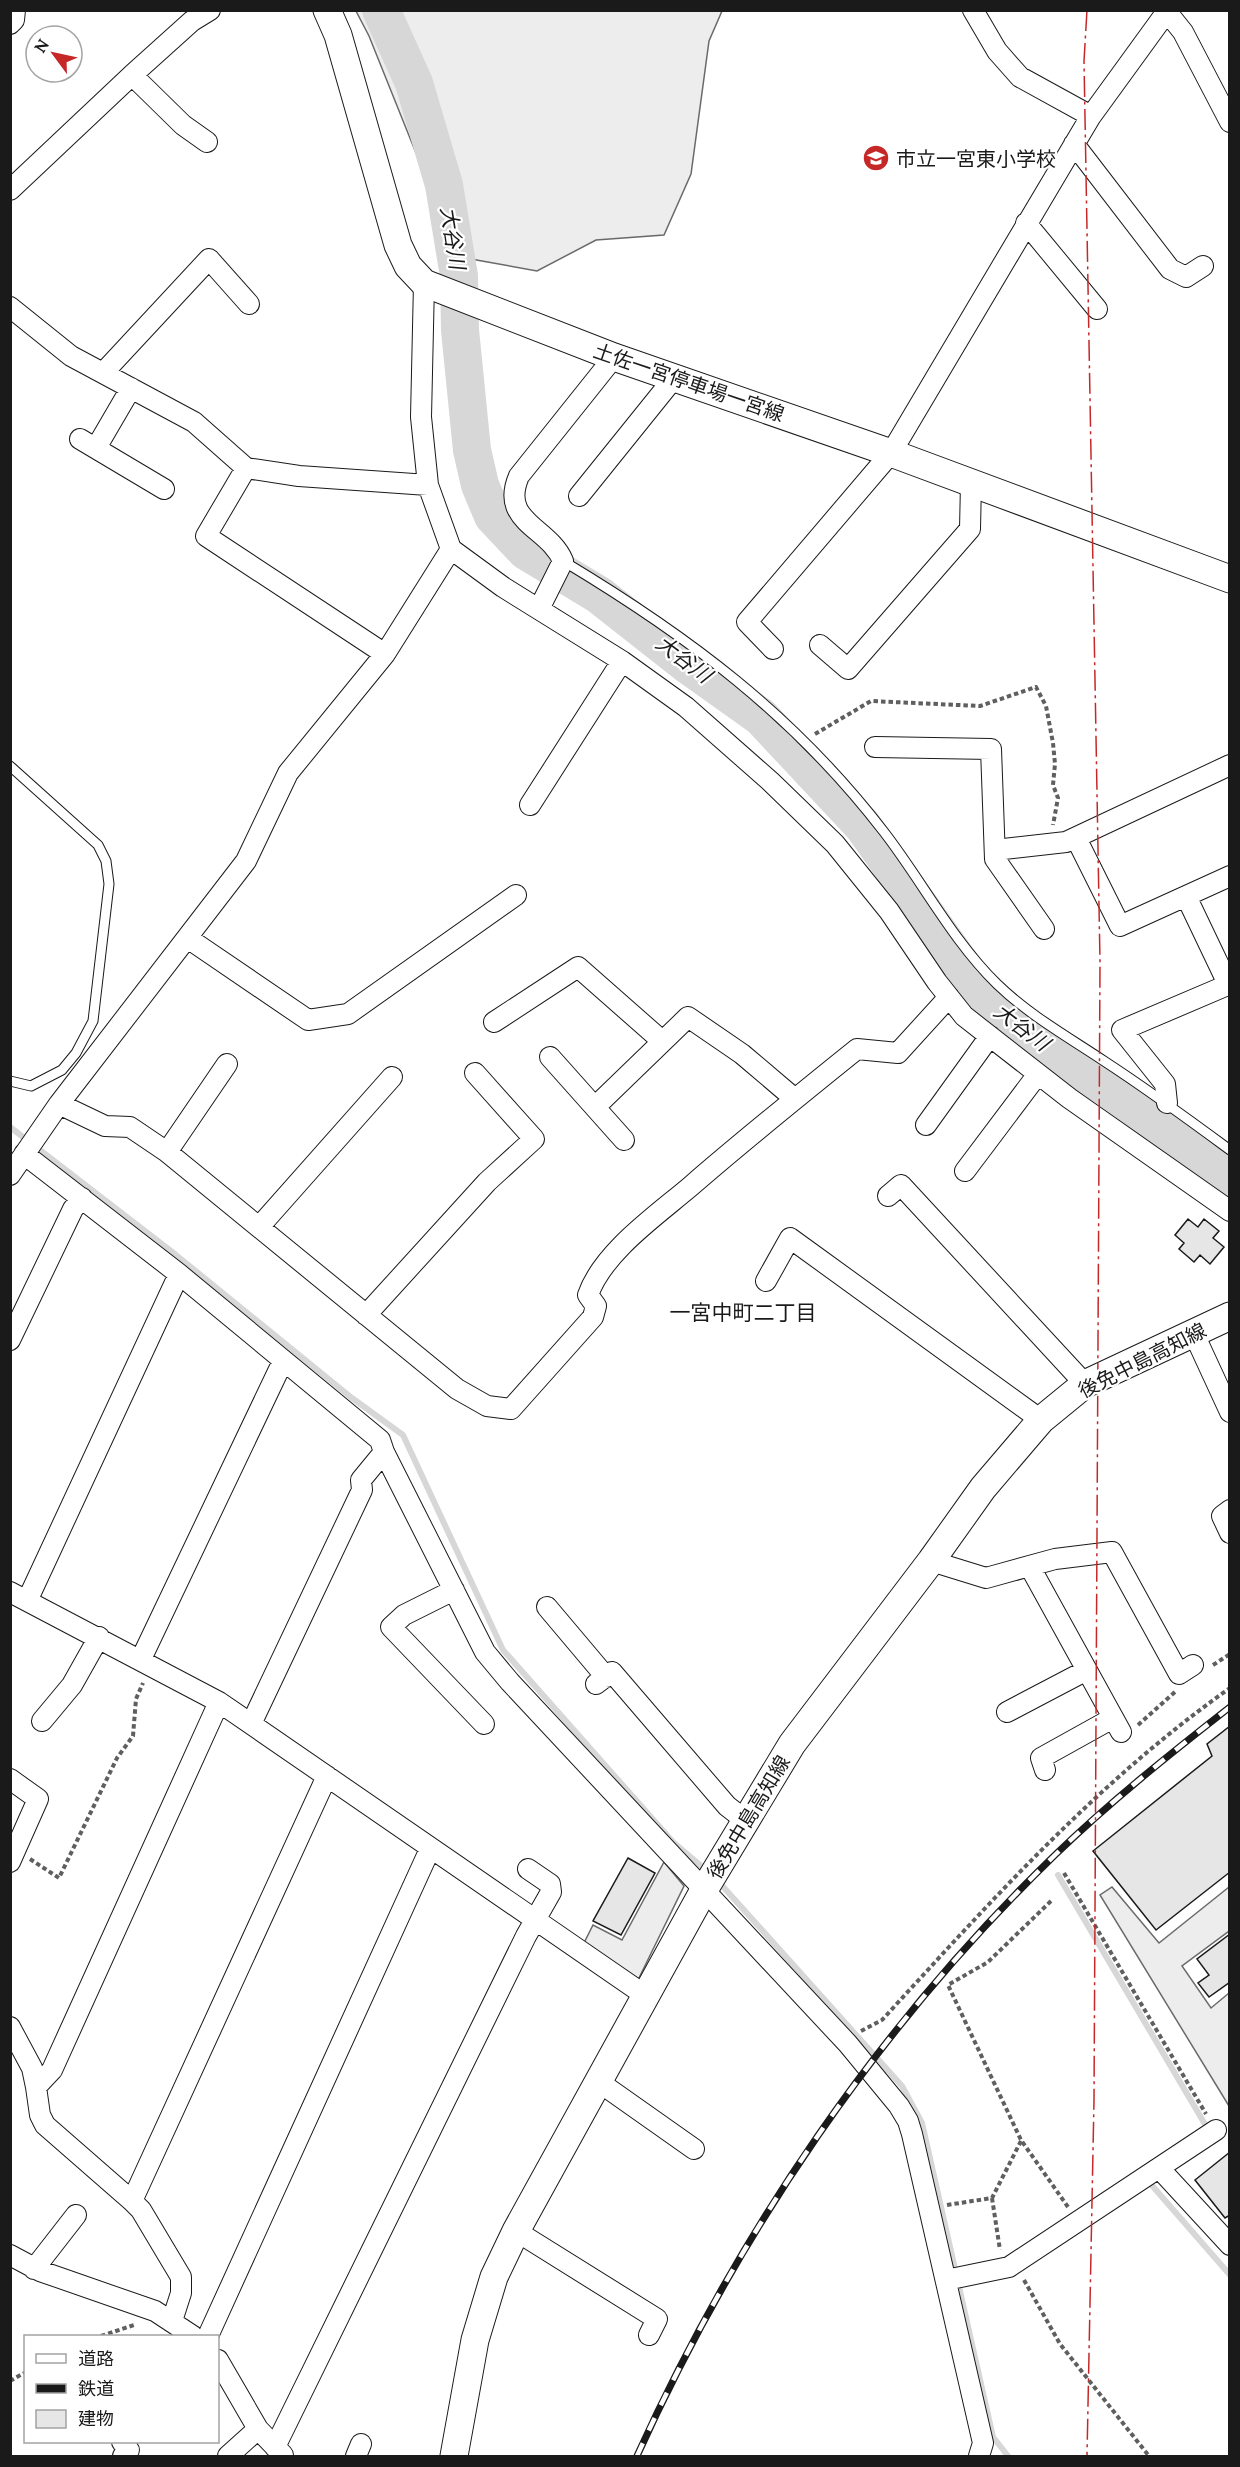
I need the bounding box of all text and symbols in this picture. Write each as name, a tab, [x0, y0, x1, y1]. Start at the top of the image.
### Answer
north arrow	[24, 24, 84, 84]
text: N	[30, 35, 53, 56]
school or university icon: 市立一宮東小学校	[861, 143, 891, 173]
place label: 市立一宮東小学校	[896, 146, 1056, 171]
water label: 大谷川	[435, 205, 472, 273]
street label: 土佐一宮停車場一宮線	[590, 338, 788, 426]
water label: 大谷川	[651, 629, 719, 690]
water label: 大谷川	[989, 997, 1057, 1058]
district label: 一宮中町二丁目	[670, 1299, 817, 1326]
street label: 後免中島高知線	[1074, 1317, 1210, 1403]
street label: 後免中島高知線	[701, 1751, 795, 1883]
legend	[24, 2335, 219, 2443]
text: 道路	[78, 2347, 114, 2370]
text: 鉄道	[78, 2377, 114, 2400]
text: 建物	[78, 2407, 114, 2430]

